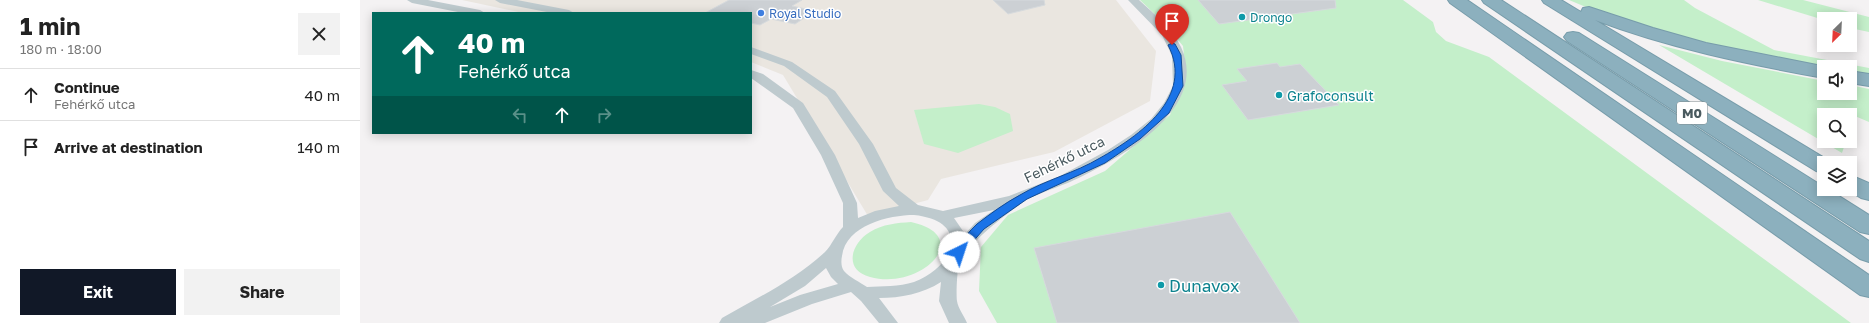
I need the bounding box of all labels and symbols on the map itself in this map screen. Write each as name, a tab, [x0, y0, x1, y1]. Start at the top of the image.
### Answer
pin	[1155, 4, 1189, 45]
place label: Royal Studio	[769, 6, 841, 21]
marker: Royal Studio	[756, 8, 766, 18]
place label: Drongo	[1250, 10, 1292, 25]
marker: Drongo	[1237, 12, 1247, 22]
north arrow	[1817, 12, 1857, 52]
place label: Grafoconsult	[1287, 87, 1374, 104]
marker: Grafoconsult	[1274, 90, 1284, 100]
road number: M0	[1677, 102, 1707, 124]
street label: Fehérkő utca	[1021, 132, 1107, 186]
position arrow	[938, 231, 980, 273]
place label: Dunavox	[1169, 275, 1239, 296]
marker: Dunavox	[1156, 280, 1166, 290]

